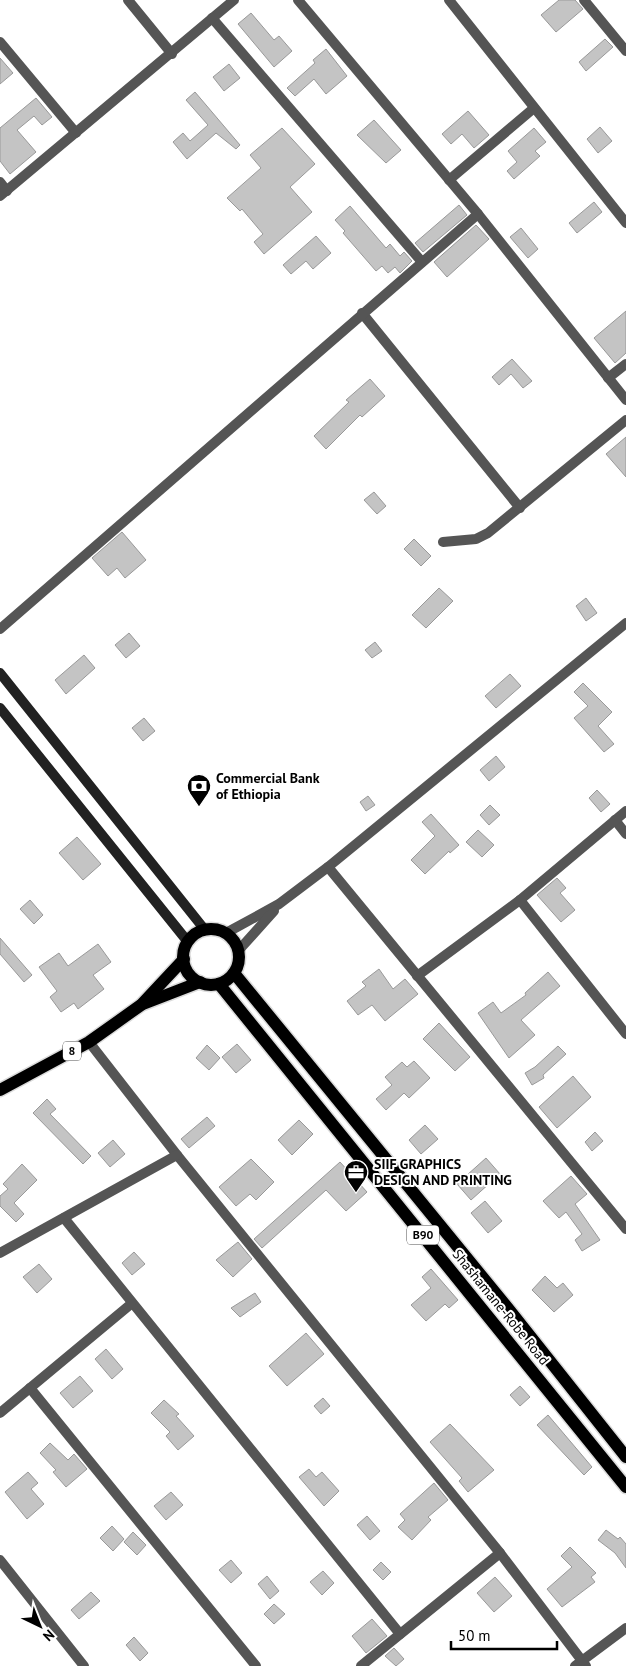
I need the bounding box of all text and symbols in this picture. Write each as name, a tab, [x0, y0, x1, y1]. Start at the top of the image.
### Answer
place label: Commercial Bank of Ethiopia	[216, 769, 320, 803]
bank icon: Commercial Bank of Ethiopia	[186, 773, 212, 807]
road number: 8	[63, 1042, 81, 1060]
place label: SIIF GRAPHICS DESIGN AND PRINTING	[374, 1155, 512, 1189]
office icon: SIIF GRAPHICS DESIGN AND PRINTING	[343, 1159, 369, 1193]
road number: B90	[407, 1226, 439, 1244]
street label: Shashamane-Robe Road	[449, 1245, 553, 1369]
north arrow	[15, 1601, 65, 1651]
scale bar	[451, 1618, 557, 1650]
text: N	[39, 1626, 58, 1645]
text: 50 m	[458, 1626, 491, 1645]

